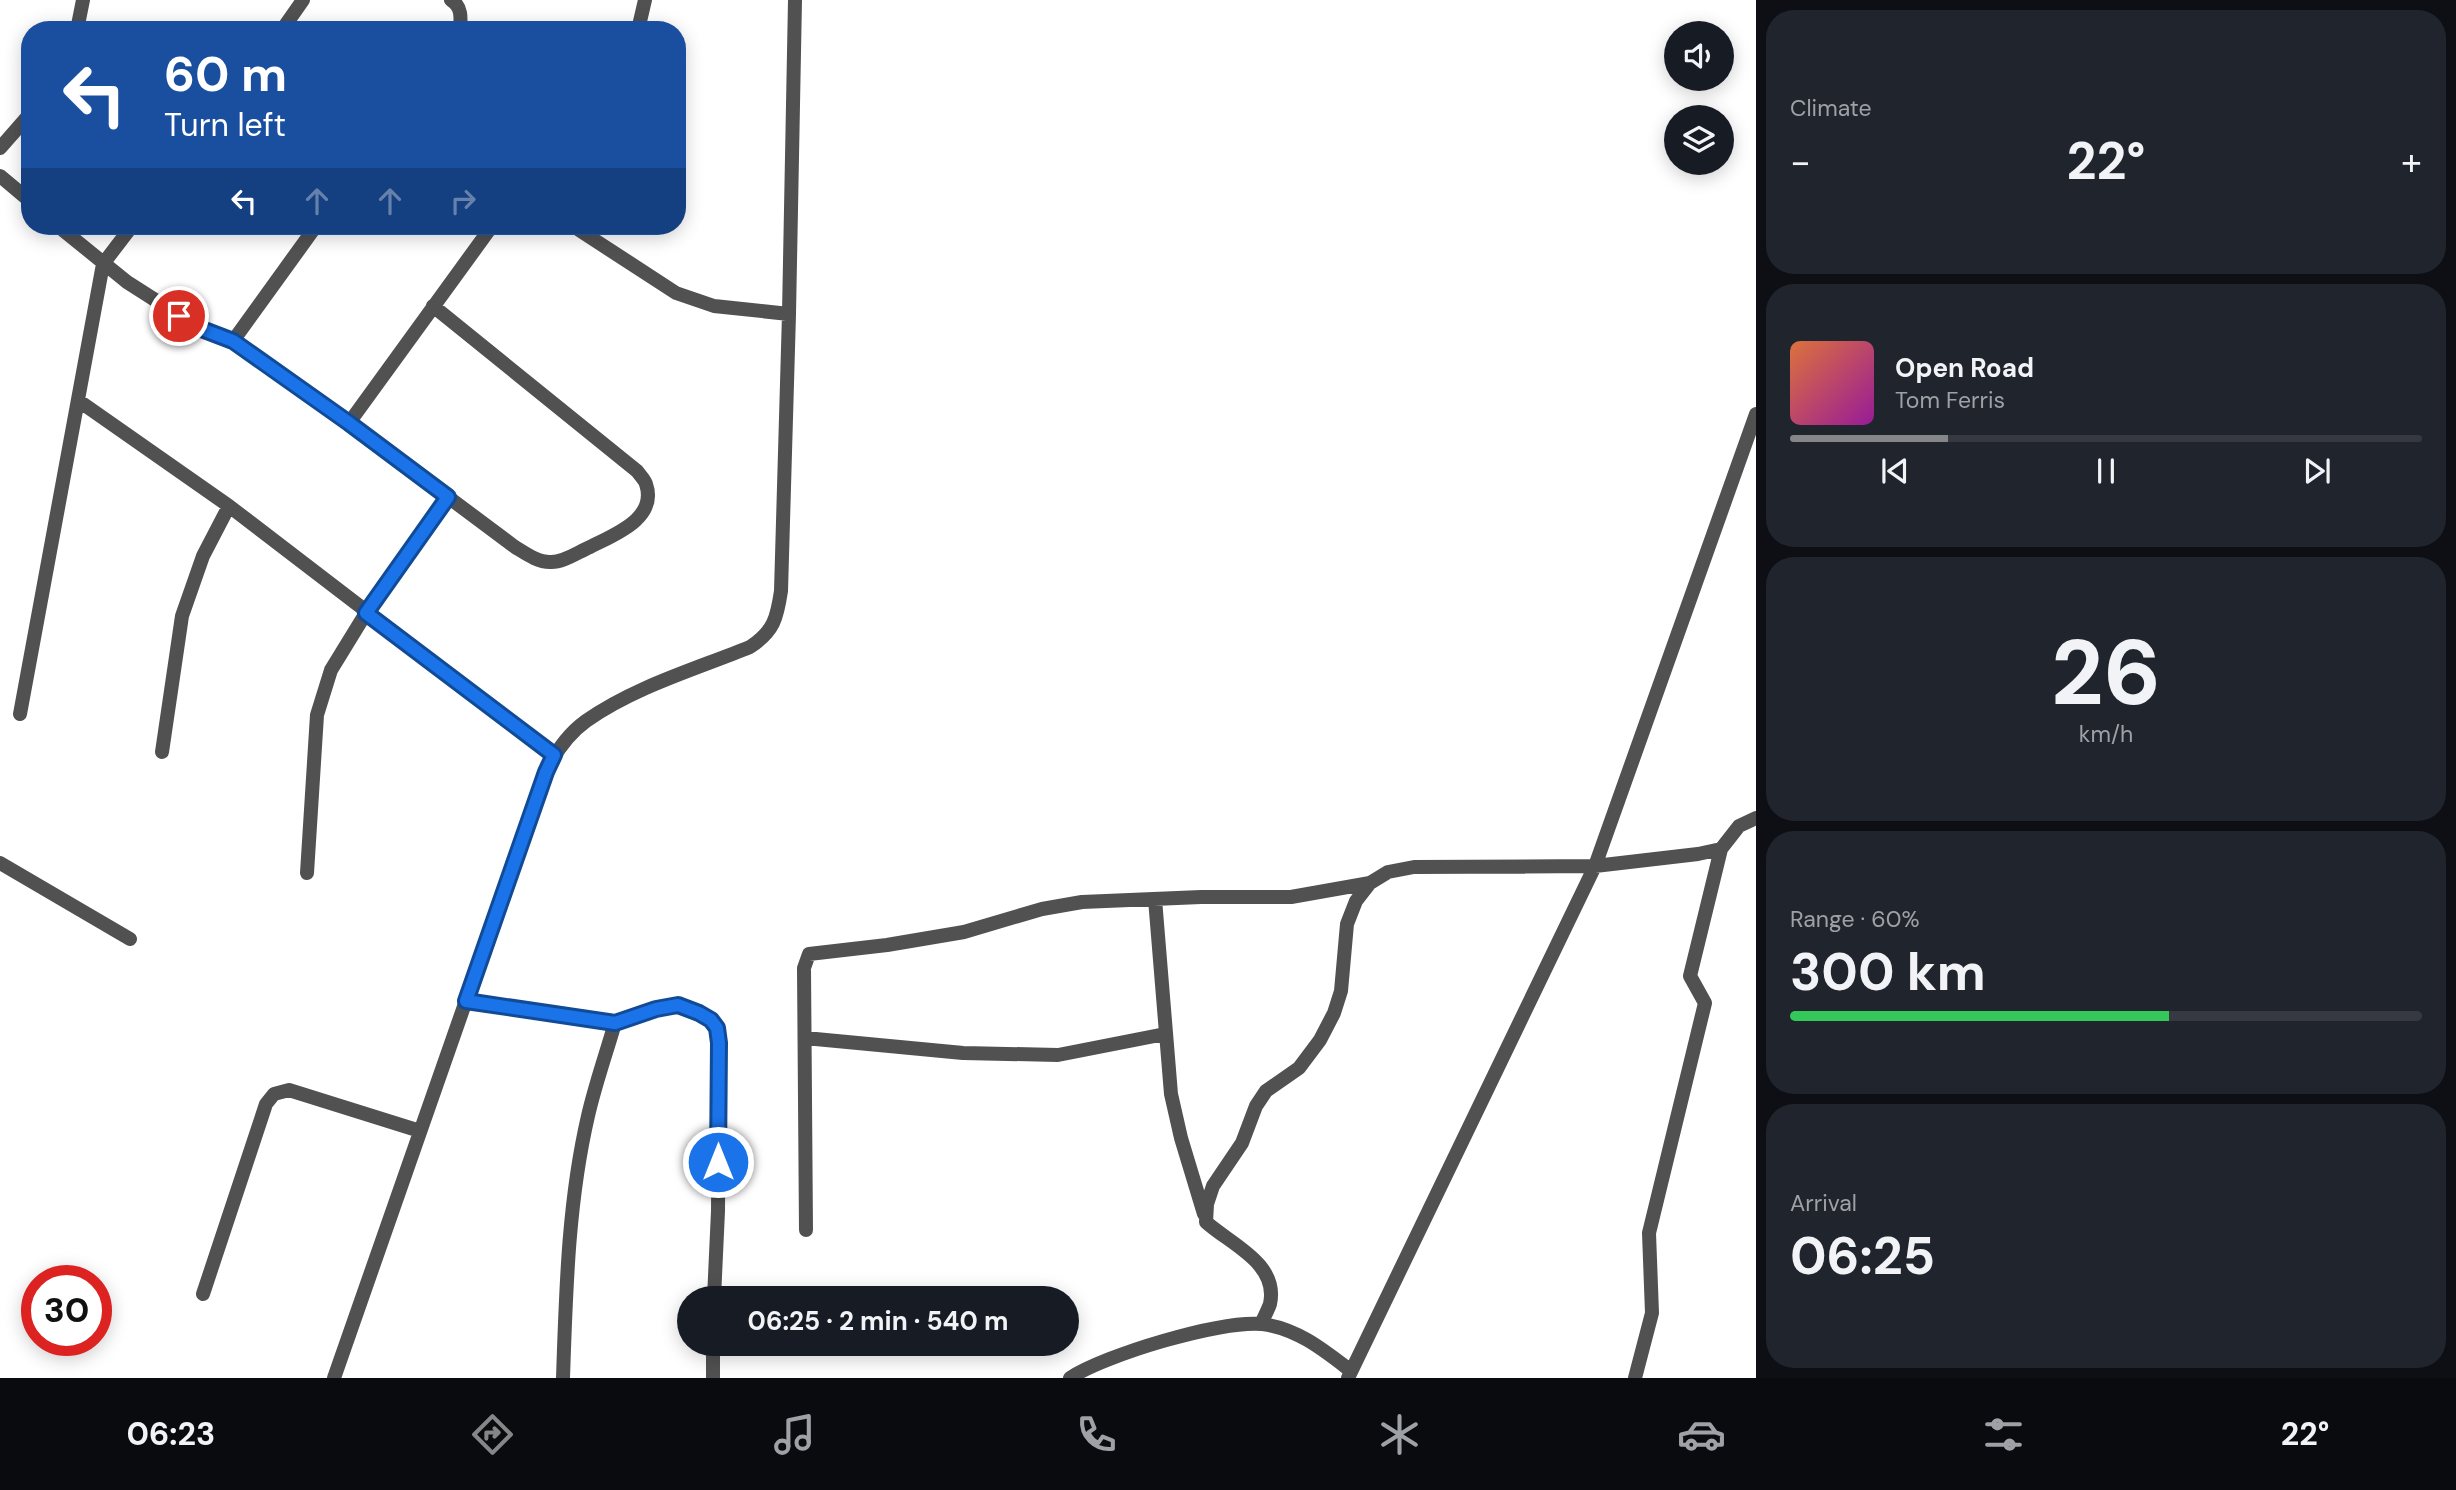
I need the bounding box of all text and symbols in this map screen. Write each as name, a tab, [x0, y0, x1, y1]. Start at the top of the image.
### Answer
map controls	[1664, 21, 1734, 175]
button: sound	[1664, 21, 1734, 91]
text: 60 m	[164, 42, 287, 106]
icon: left	[49, 49, 140, 140]
text: Climate	[1790, 93, 1872, 123]
text: Turn left	[164, 104, 286, 146]
button: layers	[1664, 105, 1734, 175]
text: 22°	[2067, 127, 2145, 195]
text: −	[1790, 137, 1811, 187]
text: +	[2401, 137, 2422, 187]
icon: left	[225, 182, 263, 220]
icon: ahead	[298, 182, 336, 220]
icon: ahead	[371, 182, 409, 220]
icon: right	[444, 182, 482, 220]
pin	[149, 286, 209, 346]
icon: arrive	[160, 297, 198, 335]
text: Open Road	[1895, 351, 2034, 385]
text: Tom Ferris	[1895, 385, 2005, 415]
icon: previous	[1876, 452, 1914, 490]
icon: pause	[2087, 452, 2125, 490]
icon: next	[2298, 452, 2336, 490]
text: 26	[2051, 614, 2161, 732]
text: km/h	[2079, 719, 2133, 749]
text: Range · 60%	[1790, 904, 1920, 934]
text: 300 km	[1790, 938, 1986, 1006]
position arrow	[681, 1125, 755, 1199]
text: Arrival	[1790, 1188, 1857, 1218]
text: 06:25	[1790, 1222, 1935, 1290]
speed limit sign: 30	[21, 1265, 112, 1356]
text: 06:25 · 2 min · 540 m	[748, 1304, 1008, 1338]
icon: directions	[468, 1410, 517, 1459]
icon: music	[770, 1410, 819, 1459]
icon: phone	[1072, 1410, 1121, 1459]
icon: climate	[1375, 1410, 1424, 1459]
icon: car	[1677, 1410, 1726, 1459]
icon: filters	[1979, 1410, 2028, 1459]
text: 06:23	[127, 1413, 215, 1455]
text: 22°	[2281, 1413, 2329, 1455]

